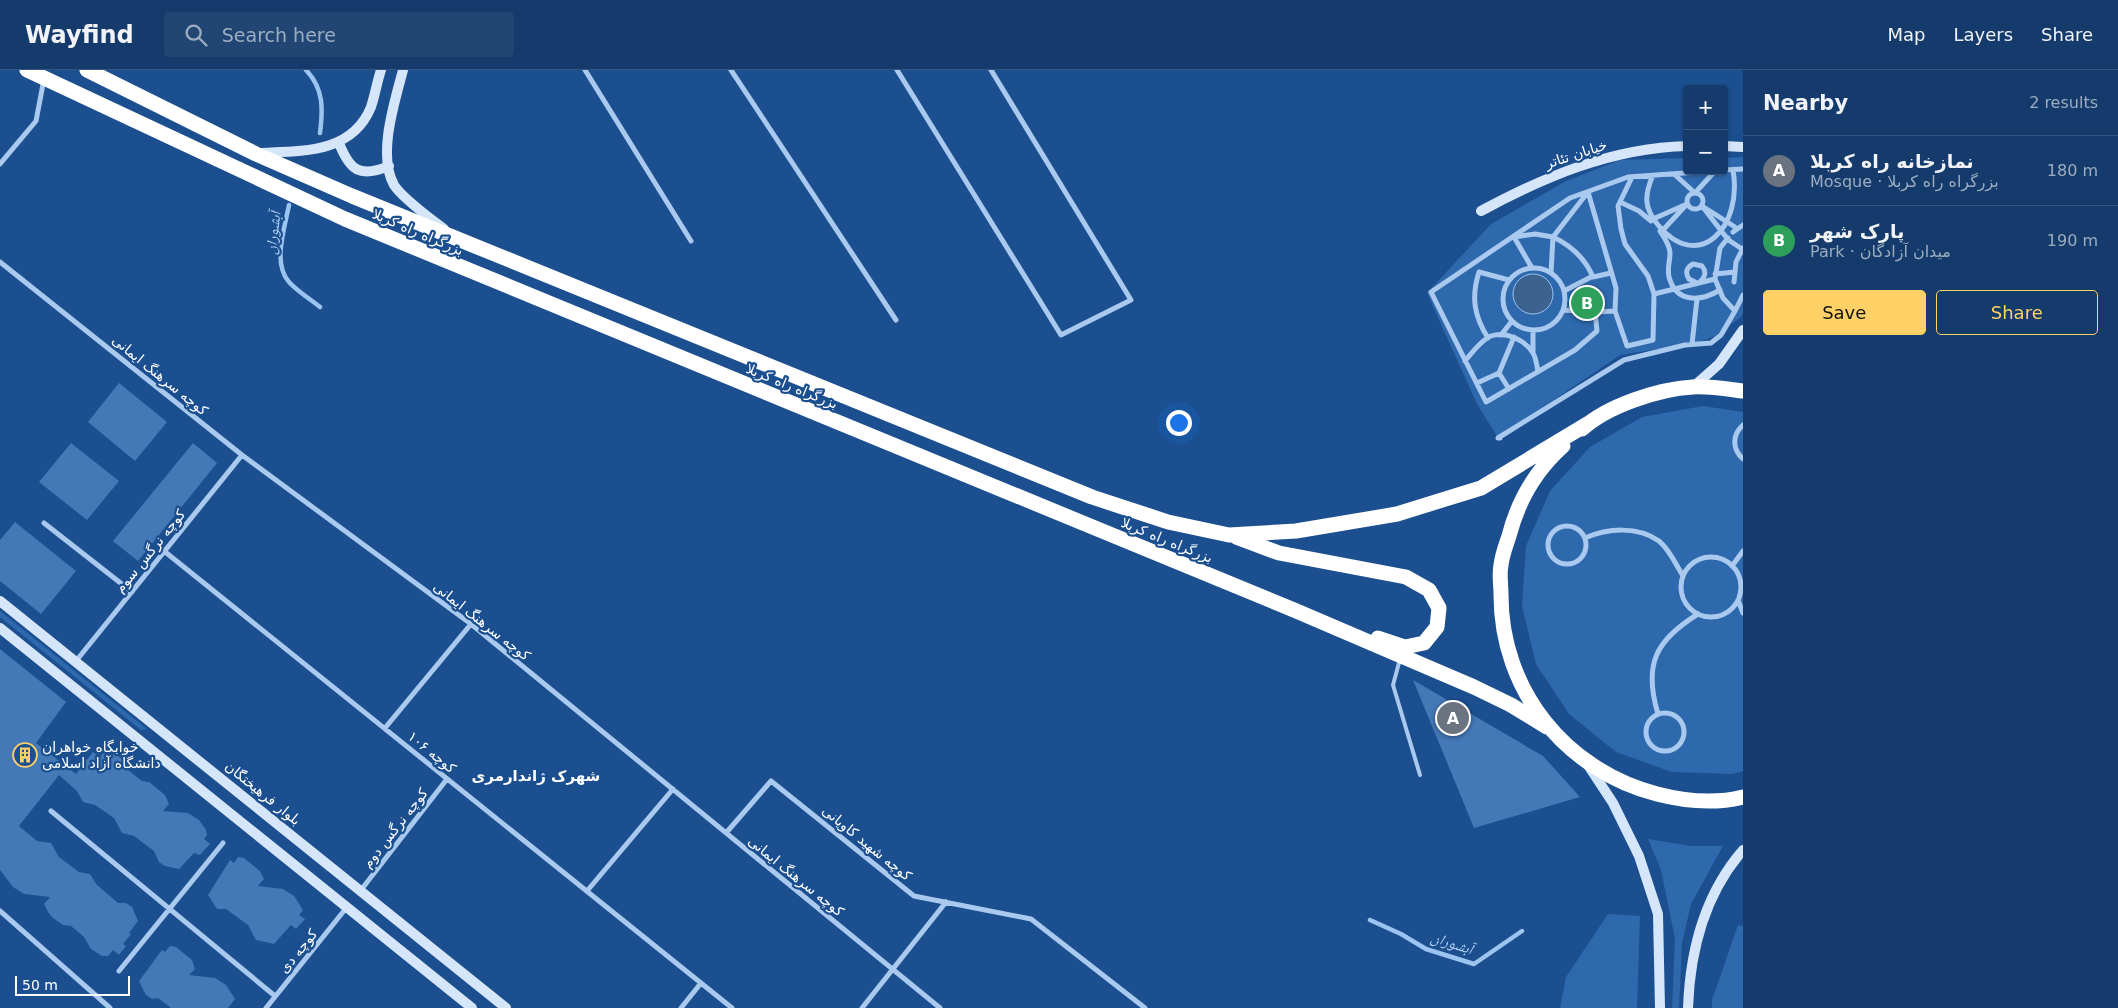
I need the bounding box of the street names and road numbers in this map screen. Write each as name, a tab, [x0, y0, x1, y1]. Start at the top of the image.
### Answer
street label: خیابان تئاتر	[1542, 136, 1609, 173]
street label: بزرگراه راه کربلا	[370, 206, 466, 259]
street label: کوچه سرهنگ ایمانی	[108, 332, 211, 419]
street label: بزرگراه راه کربلا	[743, 360, 840, 413]
street label: کوچه نرگس سوم	[111, 506, 190, 597]
street label: بزرگراه راه کربلا	[1118, 514, 1215, 567]
street label: کوچه سرهنگ ایمانی	[430, 578, 534, 665]
street label: کوچه ۱۰۶	[404, 728, 459, 777]
street label: بلوار فرهیختگان	[221, 758, 304, 829]
street label: کوچه نرگس دوم	[359, 785, 432, 872]
street label: کوچه شهید کاویانی	[819, 802, 915, 885]
street label: کوچه سرهنگ ایمانی	[744, 833, 847, 920]
street label: کوچه دی	[276, 926, 321, 977]

